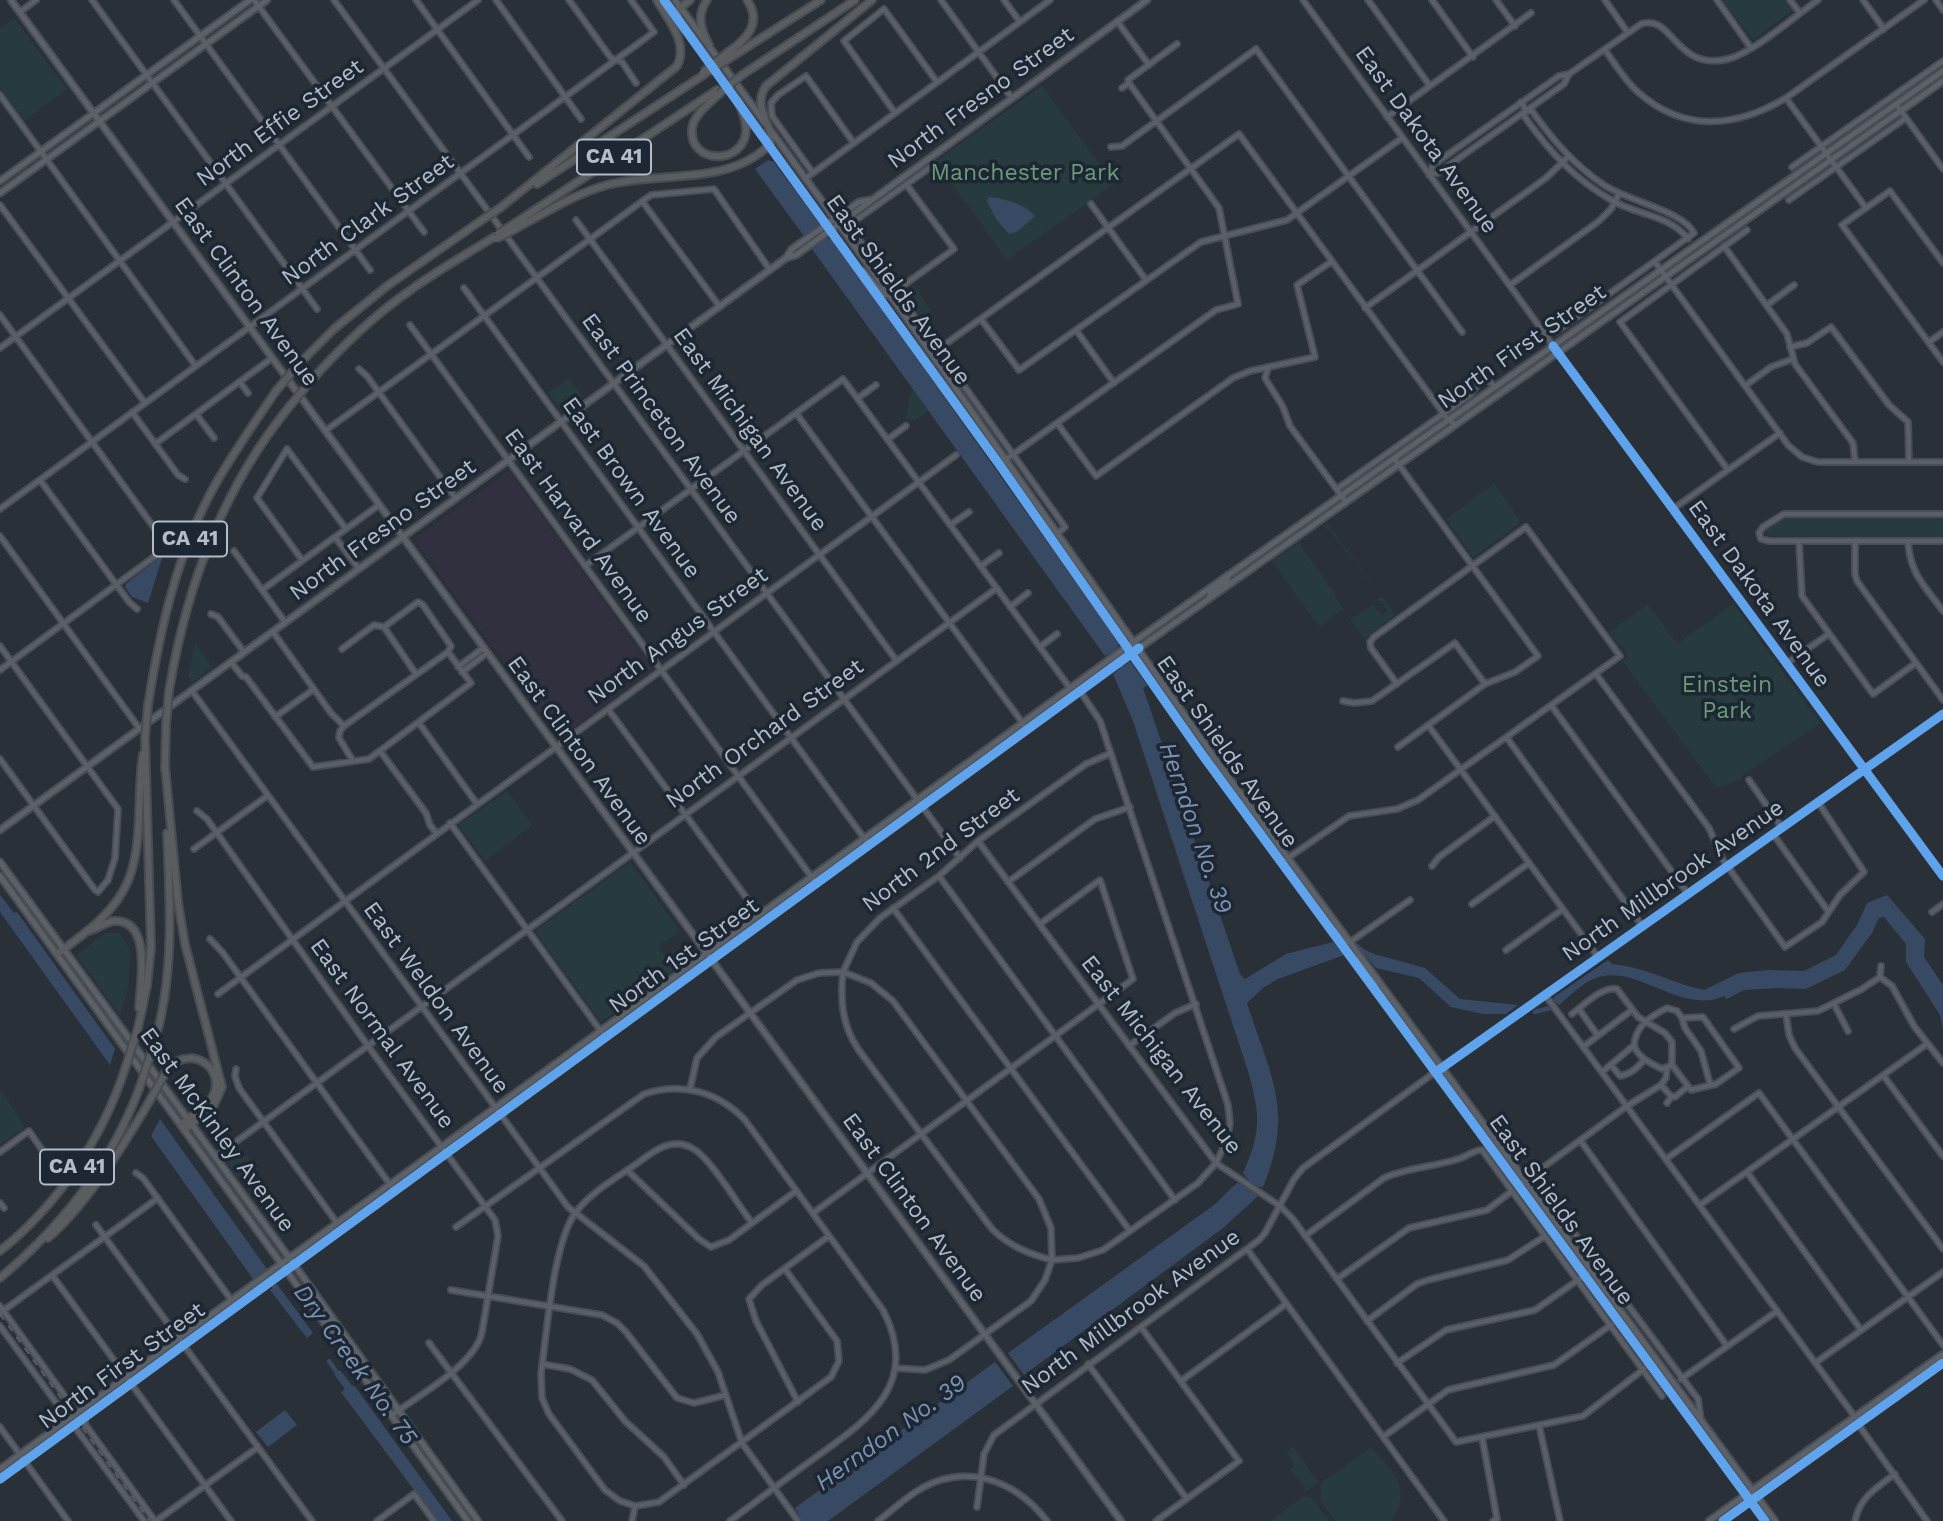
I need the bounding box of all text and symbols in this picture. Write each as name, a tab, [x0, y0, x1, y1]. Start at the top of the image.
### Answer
street label: North Fresno Street	[882, 21, 1080, 175]
street label: East Dakota Avenue	[1349, 41, 1503, 239]
street label: North Effie Street	[191, 53, 369, 193]
road number: CA 41	[577, 140, 651, 174]
street label: North Clark Street	[276, 148, 460, 292]
park label: Manchester Park	[931, 159, 1119, 187]
street label: East Shields Avenue	[820, 189, 976, 391]
street label: East Clinton Avenue	[168, 192, 324, 392]
street label: North First Street	[1433, 279, 1611, 415]
street label: East Princeton Avenue	[575, 308, 747, 530]
street label: East Michigan Avenue	[667, 323, 833, 537]
street label: East Brown Avenue	[556, 392, 706, 584]
street label: East Harvard Avenue	[498, 423, 658, 629]
street label: North Fresno Street	[284, 453, 482, 607]
street label: East Dakota Avenue	[1682, 495, 1836, 693]
road number: CA 41	[153, 522, 227, 556]
street label: North Angus Street	[583, 561, 773, 711]
street label: East Clinton Avenue	[501, 651, 657, 851]
street label: East Shields Avenue	[1150, 651, 1304, 853]
street label: North Orchard Street	[661, 653, 869, 815]
park label: Einstein Park	[1682, 671, 1772, 725]
water label: Herndon No. 39	[1152, 739, 1238, 917]
street label: North 2nd Street	[857, 782, 1025, 918]
street label: North Millbrook Avenue	[1557, 794, 1789, 968]
street label: North 1st Street	[604, 892, 764, 1020]
street label: East Weldon Avenue	[357, 897, 515, 1099]
street label: East Normal Avenue	[304, 934, 460, 1134]
street label: East Michigan Avenue	[1075, 950, 1247, 1160]
street label: East McKinley Avenue	[134, 1022, 300, 1238]
street label: East Clinton Avenue	[836, 1108, 992, 1308]
street label: East Shields Avenue	[1483, 1109, 1639, 1311]
road number: CA 41	[40, 1150, 114, 1184]
street label: North Millbrook Avenue	[1016, 1223, 1246, 1401]
water label: Dry Creek No. 75	[287, 1279, 423, 1451]
street label: North First Street	[33, 1296, 211, 1436]
water label: Herndon No. 39	[810, 1369, 972, 1497]

